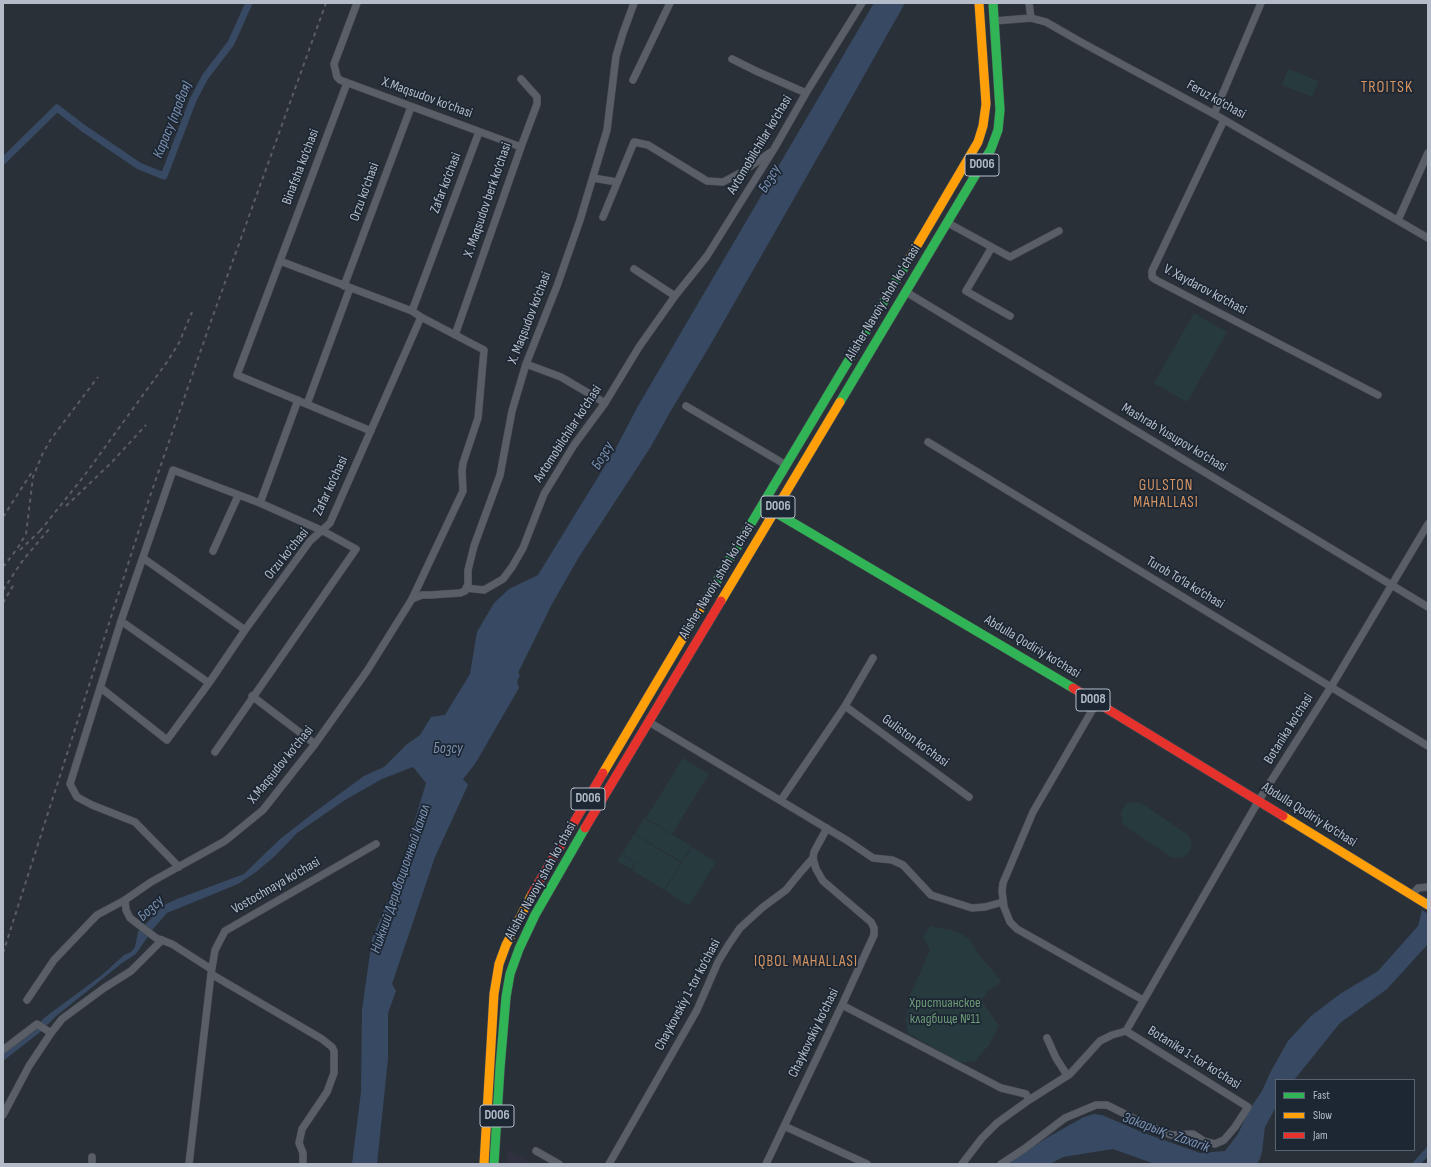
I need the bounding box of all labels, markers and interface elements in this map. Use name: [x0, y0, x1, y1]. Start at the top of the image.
street label: X.Maqsudov ko‘chasi: [379, 74, 475, 122]
street label: Feruz ko‘chasi: [1184, 77, 1248, 123]
district label: TROITSK: [1361, 78, 1413, 98]
water label: Карасу (правая): [149, 79, 197, 161]
street label: Avtomobilchilar ko‘chasi: [724, 92, 796, 198]
street label: Binafsha ko‘chasi: [279, 127, 323, 207]
street label: X .Maqsudov berk ko‘chasi: [460, 140, 516, 260]
street label: Zafar ko‘chasi: [427, 150, 465, 216]
road number: D006: [965, 154, 999, 176]
street label: Orzu ko‘chasi: [347, 160, 383, 224]
water label: Бозсу: [755, 162, 785, 196]
street label: Alisher Navoiy shoh koʻchasi: [842, 242, 924, 364]
street label: V. Xaydarov ko‘chasi: [1161, 261, 1249, 319]
street label: X. Maqsudov ko‘chasi: [505, 269, 555, 367]
street label: Avtomobilchilar ko‘chasi: [530, 382, 606, 486]
street label: Mashrab Yusupov ko‘chasi: [1118, 400, 1230, 476]
water label: Бозсу: [588, 439, 618, 473]
street label: Zafar ko‘chasi: [310, 454, 352, 518]
district label: GULSTON MAHALLASI: [1133, 477, 1199, 512]
road number: D006: [761, 496, 795, 518]
street label: Alisher Navoiy shoh koʻchasi: [676, 520, 758, 642]
street label: Orzu ko‘chasi: [261, 525, 313, 583]
street label: Turob To‘la ko‘chasi: [1143, 553, 1227, 613]
street label: Abdulla Qodiriy ko‘chasi: [981, 612, 1083, 682]
road number: D008: [1076, 689, 1110, 711]
street label: Botanika ko‘chasi: [1261, 691, 1317, 767]
street label: Guliston ko‘chasi: [878, 711, 952, 771]
street label: X.Maqsudov ko‘chasi: [244, 723, 318, 807]
water label: Бозсу: [433, 740, 463, 758]
street label: Abdulla Qodiriy ko‘chasi: [1258, 779, 1360, 851]
road number: D006: [571, 788, 605, 810]
water label: Нижний Деривационный канал: [367, 802, 435, 956]
street label: Alisher Navoiy shoh koʻchasi: [502, 819, 580, 943]
street label: Vostochnaya ko‘chasi: [229, 854, 323, 918]
water label: Бозсу: [134, 892, 168, 926]
street label: Chaykovskiy 1-tor ko‘chasi: [652, 936, 724, 1054]
district label: IQBOL MAHALLASI: [754, 953, 858, 971]
street label: Chaykovskiy ko‘chasi: [785, 986, 843, 1080]
park label: Христианское кладбище №11: [909, 995, 981, 1028]
street label: Botanika 1-tor ko‘chasi: [1144, 1023, 1244, 1093]
legend: [1275, 1079, 1415, 1151]
text: Fast: [1313, 1088, 1330, 1103]
road number: D006: [480, 1105, 514, 1127]
text: Slow: [1313, 1108, 1332, 1123]
water label: Закарық - Zaxarik: [1120, 1109, 1212, 1157]
text: Jam: [1313, 1128, 1328, 1143]

